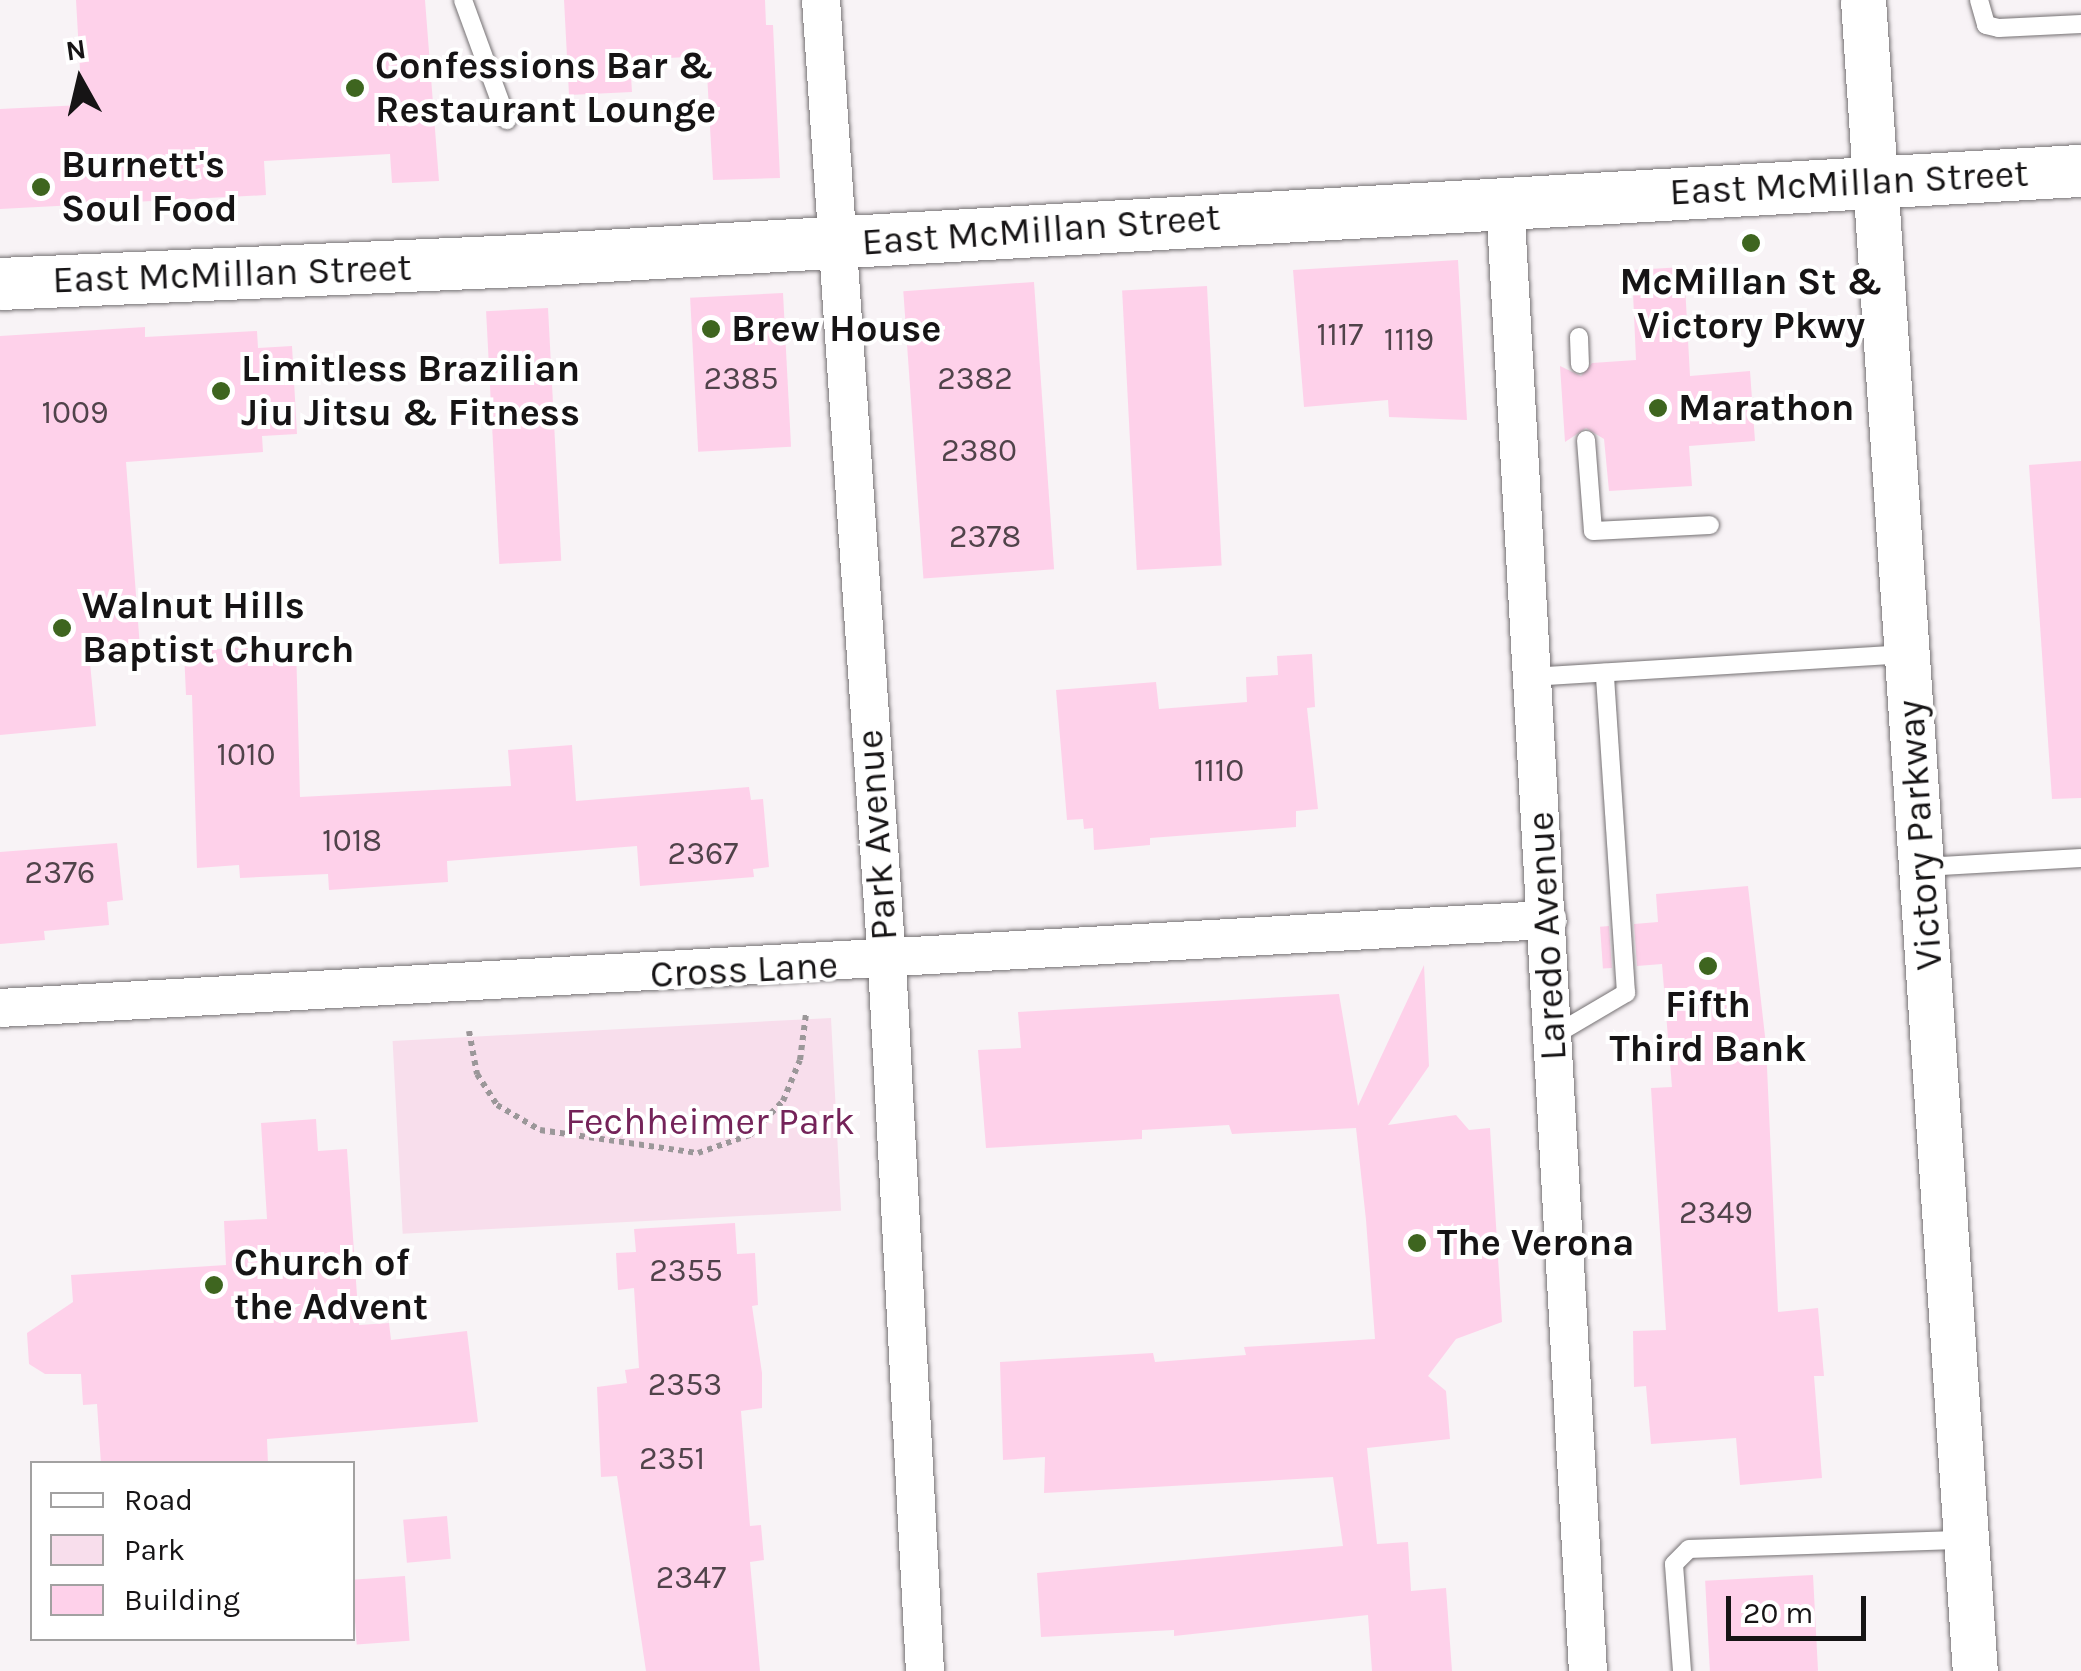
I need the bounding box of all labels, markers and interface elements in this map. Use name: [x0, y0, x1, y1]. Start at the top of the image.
north arrow: [30, 30, 130, 130]
text: N: [64, 32, 88, 68]
place label: Confessions Bar & Restaurant Lounge: [375, 43, 716, 132]
marker: Confessions Bar & Restaurant Lounge: [344, 77, 366, 99]
place label: Burnett's Soul Food: [61, 142, 238, 232]
street label: East McMillan Street: [1668, 151, 2030, 215]
marker: Burnett's Soul Food: [30, 176, 52, 198]
street label: East McMillan Street: [860, 195, 1222, 265]
marker: McMillan St & Victory Pkwy: [1740, 232, 1762, 254]
street label: East McMillan Street: [52, 245, 412, 303]
place label: McMillan St & Victory Pkwy: [1619, 259, 1883, 348]
place label: Brew House: [731, 306, 941, 352]
house number: 1117: [1317, 316, 1363, 354]
marker: Brew House: [700, 318, 722, 340]
house number: 1119: [1384, 321, 1434, 359]
place label: Limitless Brazilian Jiu Jitsu & Fitness: [241, 346, 580, 436]
house number: 2385: [703, 360, 779, 398]
house number: 2382: [937, 360, 1013, 398]
marker: Limitless Brazilian Jiu Jitsu & Fitness: [210, 380, 232, 402]
place label: Marathon: [1678, 385, 1854, 431]
house number: 1009: [41, 394, 109, 432]
marker: Marathon: [1647, 397, 1669, 419]
house number: 2380: [941, 432, 1017, 470]
house number: 2378: [949, 518, 1021, 556]
place label: Walnut Hills Baptist Church: [82, 583, 354, 672]
marker: Walnut Hills Baptist Church: [51, 617, 73, 639]
street label: Victory Parkway: [1888, 698, 1952, 972]
street label: Park Avenue: [847, 728, 907, 942]
house number: 1010: [216, 736, 276, 774]
house number: 1110: [1194, 752, 1244, 790]
street label: Laredo Avenue: [1518, 810, 1576, 1062]
house number: 1018: [322, 822, 382, 860]
house number: 2367: [668, 835, 738, 873]
house number: 2376: [25, 854, 95, 892]
street label: Cross Lane: [649, 942, 839, 998]
marker: Fifth Third Bank: [1697, 955, 1719, 977]
place label: Fifth Third Bank: [1609, 982, 1807, 1072]
park label: Fechheimer Park: [565, 1099, 855, 1145]
house number: 2349: [1679, 1194, 1753, 1232]
place label: The Verona: [1437, 1220, 1634, 1266]
marker: The Verona: [1406, 1232, 1428, 1254]
place label: Church of the Advent: [234, 1240, 428, 1330]
house number: 2355: [649, 1252, 723, 1290]
marker: Church of the Advent: [203, 1274, 225, 1296]
house number: 2353: [648, 1366, 722, 1404]
house number: 2351: [639, 1440, 705, 1478]
legend: [30, 1461, 355, 1641]
text: Road: [124, 1482, 193, 1518]
text: Park: [124, 1532, 185, 1568]
house number: 2347: [656, 1559, 726, 1597]
scale bar: [1731, 1576, 1871, 1638]
text: Building: [124, 1582, 240, 1618]
text: 20 m: [1743, 1595, 1813, 1631]

